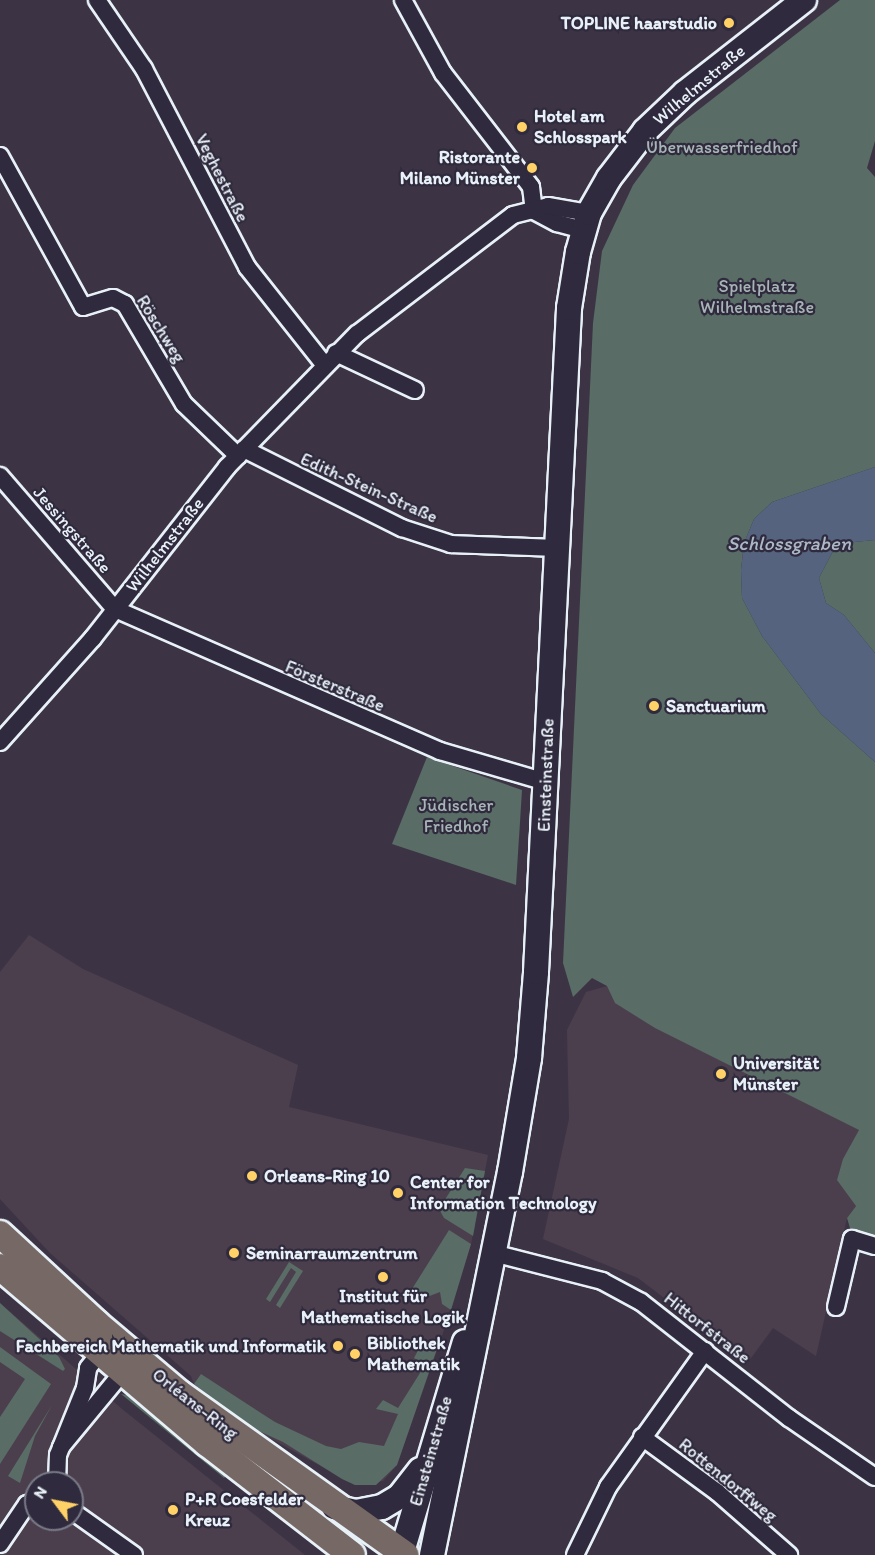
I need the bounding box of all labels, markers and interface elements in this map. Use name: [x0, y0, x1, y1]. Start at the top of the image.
place label: TOPLINE haarstudio: [561, 12, 717, 34]
marker: TOPLINE haarstudio: [722, 16, 736, 30]
street label: Wilhelmstraße: [648, 40, 750, 130]
place label: Hotel am Schlosspark: [534, 106, 627, 148]
marker: Hotel am Schlosspark: [515, 120, 529, 134]
street label: Veghestraße: [191, 130, 253, 226]
park label: Überwasserfriedhof: [646, 136, 798, 158]
place label: Ristorante Milano Münster: [400, 147, 520, 190]
marker: Ristorante Milano Münster: [525, 161, 539, 175]
park label: Spielplatz Wilhelmstraße: [700, 276, 814, 318]
street label: Röschweg: [132, 291, 190, 367]
street label: Edith-Stein-Straße: [297, 448, 441, 528]
street label: Jessingstraße: [28, 482, 116, 578]
street label: Wilhelmstraße: [121, 493, 209, 597]
water label: Schlossgraben: [727, 531, 851, 555]
street label: Försterstraße: [282, 655, 388, 717]
place label: Sanctuarium: [666, 695, 766, 717]
marker: Sanctuarium: [647, 699, 661, 713]
street label: Einsteinstraße: [533, 718, 559, 832]
park label: Jüdischer Friedhof: [419, 795, 493, 838]
place label: Universität Münster: [733, 1053, 819, 1096]
marker: Universität Münster: [714, 1067, 728, 1081]
place label: Orleans-Ring 10: [264, 1165, 390, 1187]
marker: Orleans-Ring 10: [245, 1169, 259, 1183]
place label: Center for Information Technology: [410, 1172, 595, 1214]
marker: Center for Information Technology: [391, 1186, 405, 1200]
place label: Seminarraumzentrum: [246, 1242, 418, 1264]
marker: Seminarraumzentrum: [227, 1246, 241, 1260]
marker: Institut für Mathematische Logik: [376, 1270, 390, 1284]
place label: Institut für Mathematische Logik: [301, 1286, 465, 1328]
street label: Hittorfstraße: [660, 1288, 754, 1368]
place label: Bibliothek Mathematik: [367, 1333, 460, 1376]
place label: Fachbereich Mathematik und Informatik: [15, 1335, 326, 1357]
marker: Fachbereich Mathematik und Informatik: [331, 1339, 345, 1353]
marker: Bibliothek Mathematik: [348, 1347, 362, 1361]
street label: Orléans-Ring: [148, 1364, 242, 1444]
street label: Einsteinstraße: [405, 1393, 457, 1509]
street label: Rottendorffweg: [674, 1434, 782, 1526]
north arrow: [24, 1471, 84, 1531]
text: N: [29, 1483, 51, 1502]
place label: P+R Coesfelder Kreuz: [185, 1489, 303, 1532]
marker: P+R Coesfelder Kreuz: [166, 1503, 180, 1517]

